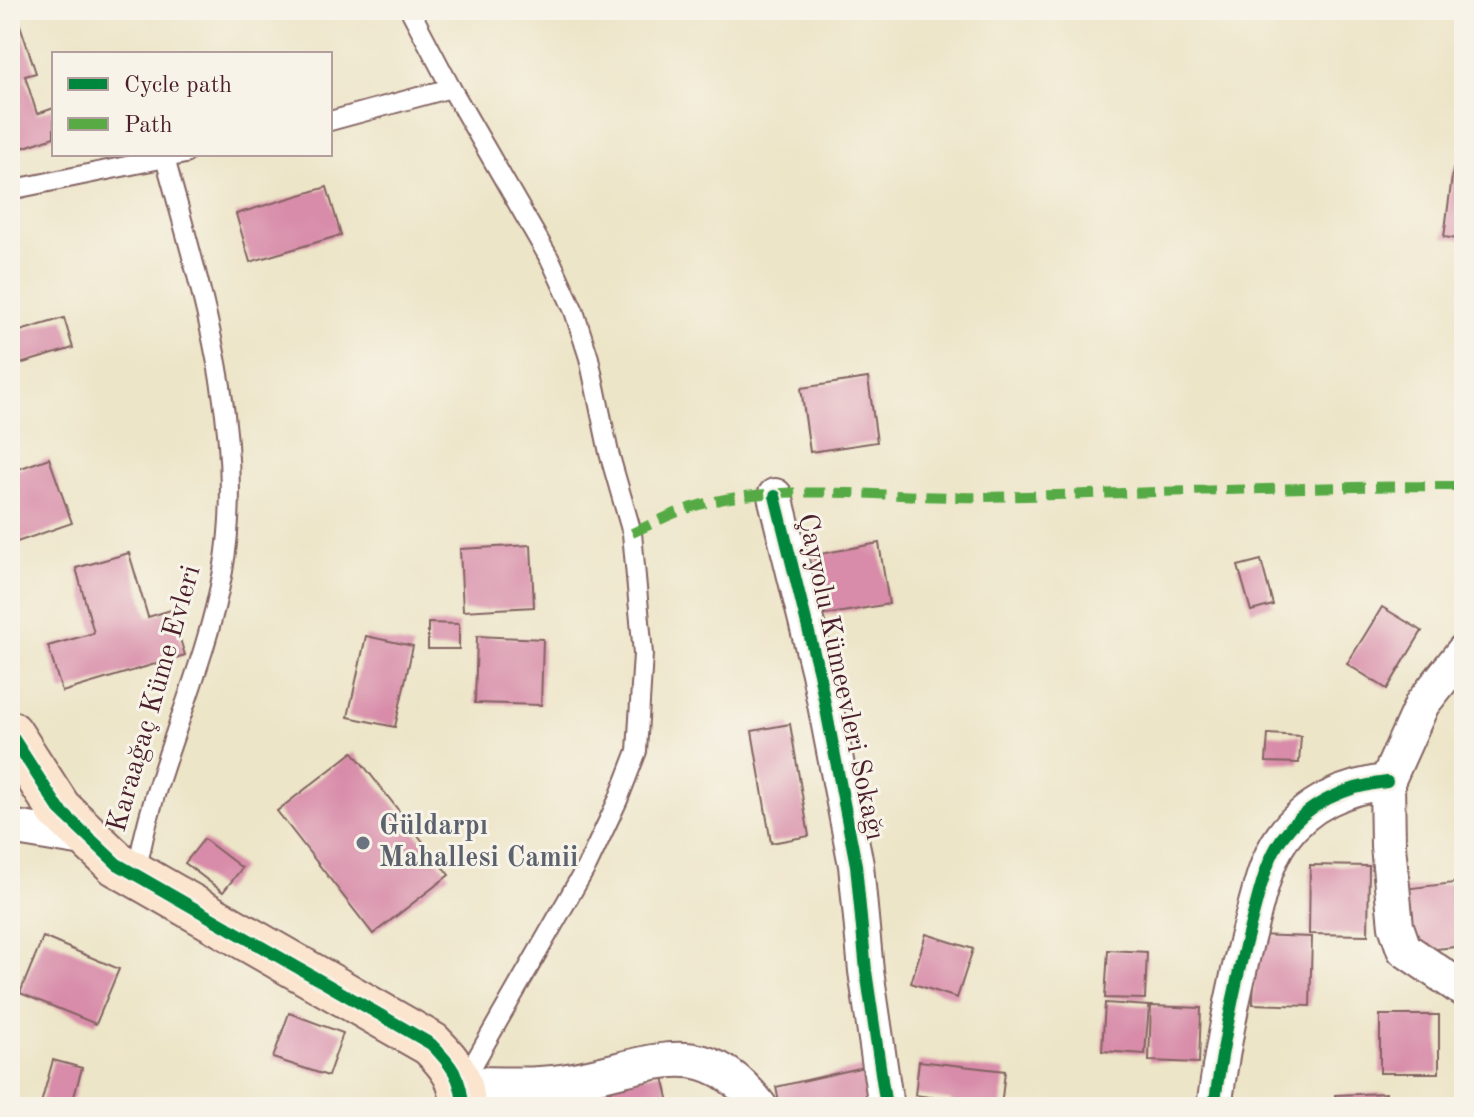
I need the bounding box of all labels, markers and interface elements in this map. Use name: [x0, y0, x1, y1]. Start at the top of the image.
legend: [52, 52, 332, 156]
text: Cycle path: [124, 74, 232, 98]
text: Path: [124, 114, 173, 138]
street label: Çayyolu Kümeevleri Sokağı: [792, 511, 888, 843]
street label: Karaağaç Küme Evleri: [104, 563, 206, 835]
place label: Güldarpı Mahallesi Camii: [379, 813, 578, 873]
marker: Güldarpı Mahallesi Camii: [354, 834, 372, 852]

